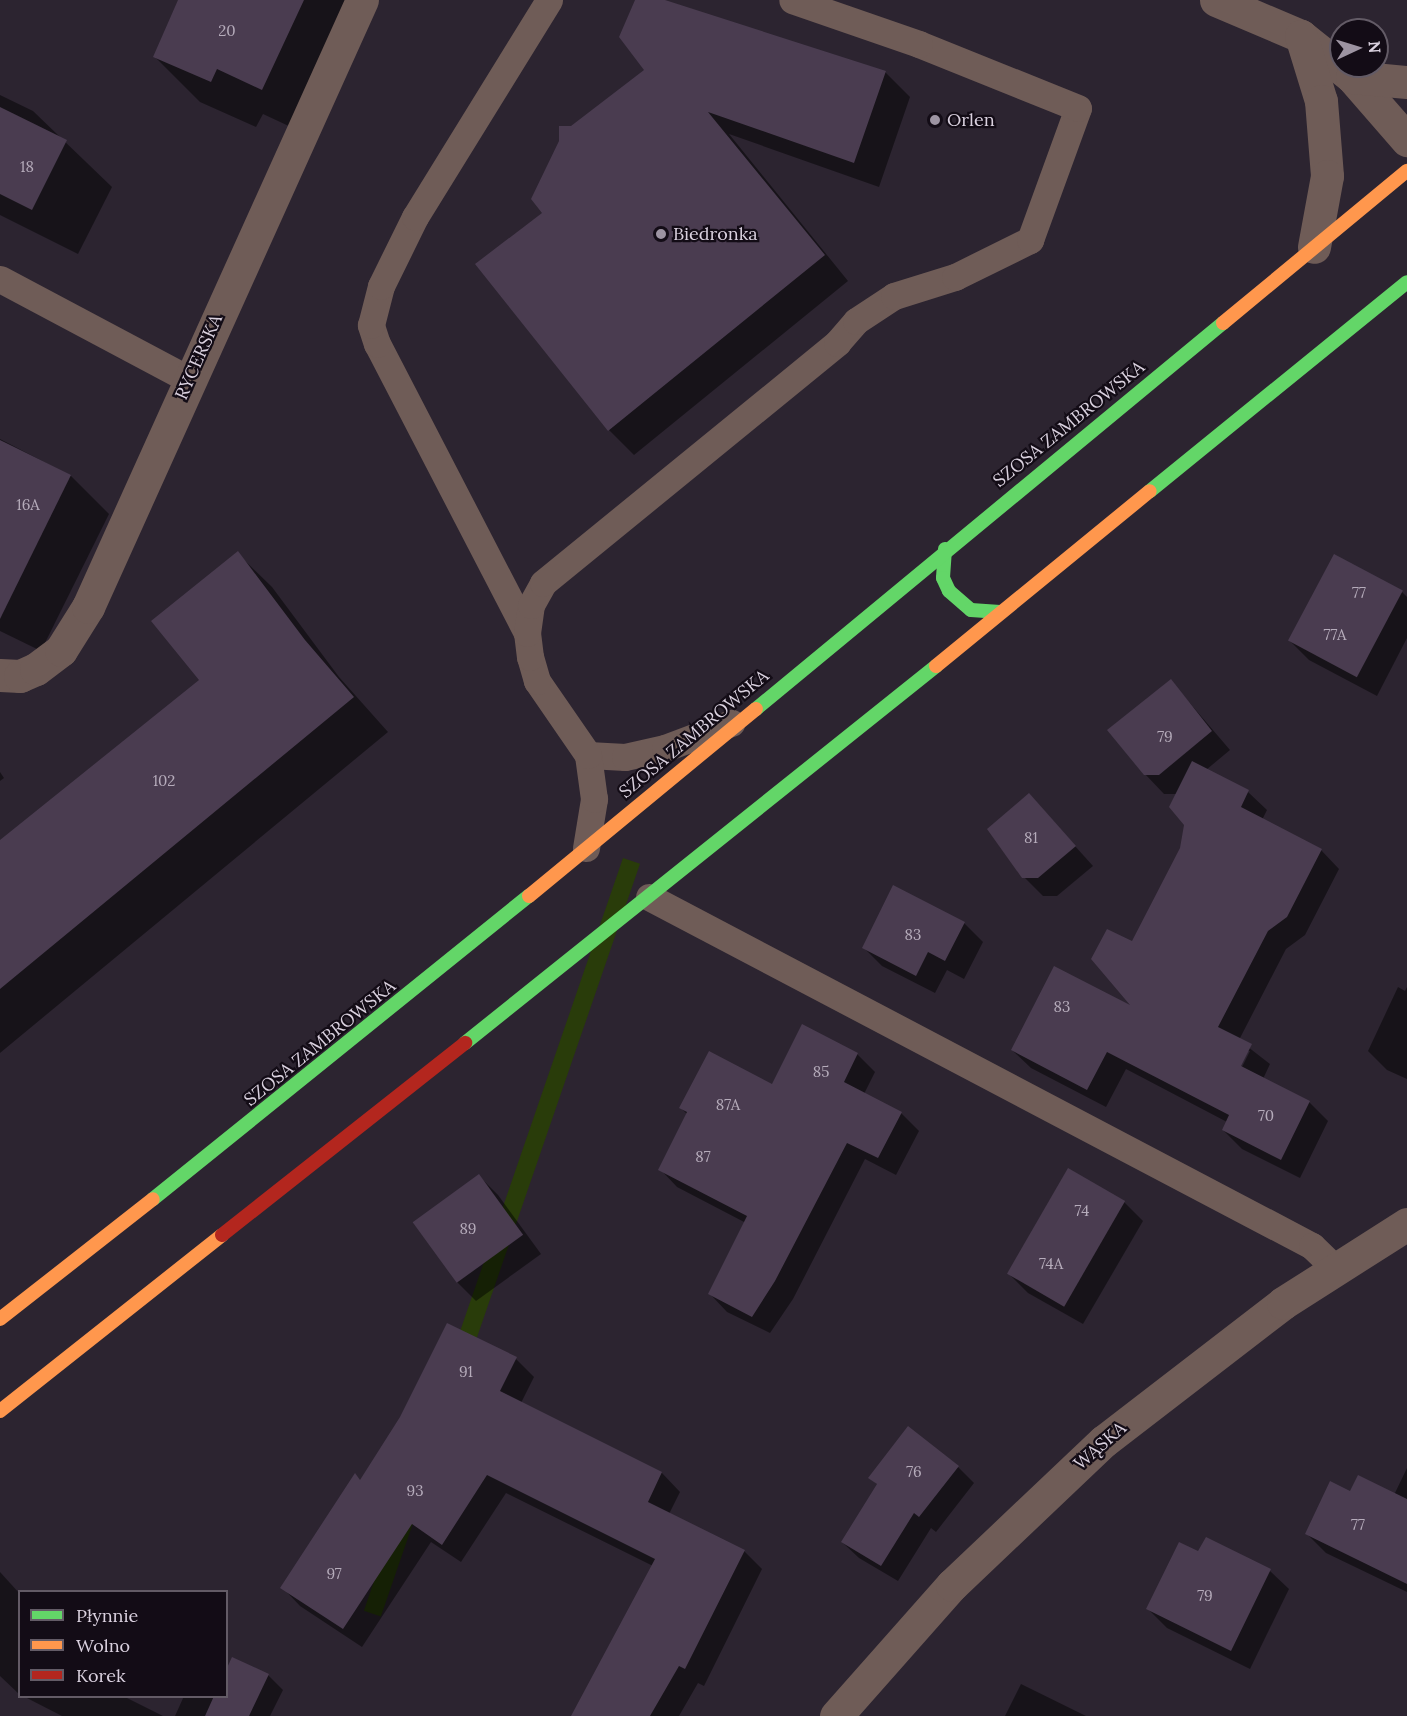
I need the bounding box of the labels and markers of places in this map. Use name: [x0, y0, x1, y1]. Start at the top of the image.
place label: Orlen: [947, 109, 995, 131]
marker: Orlen: [928, 113, 942, 127]
place label: Biedronka: [673, 223, 758, 245]
marker: Biedronka: [654, 227, 668, 241]

